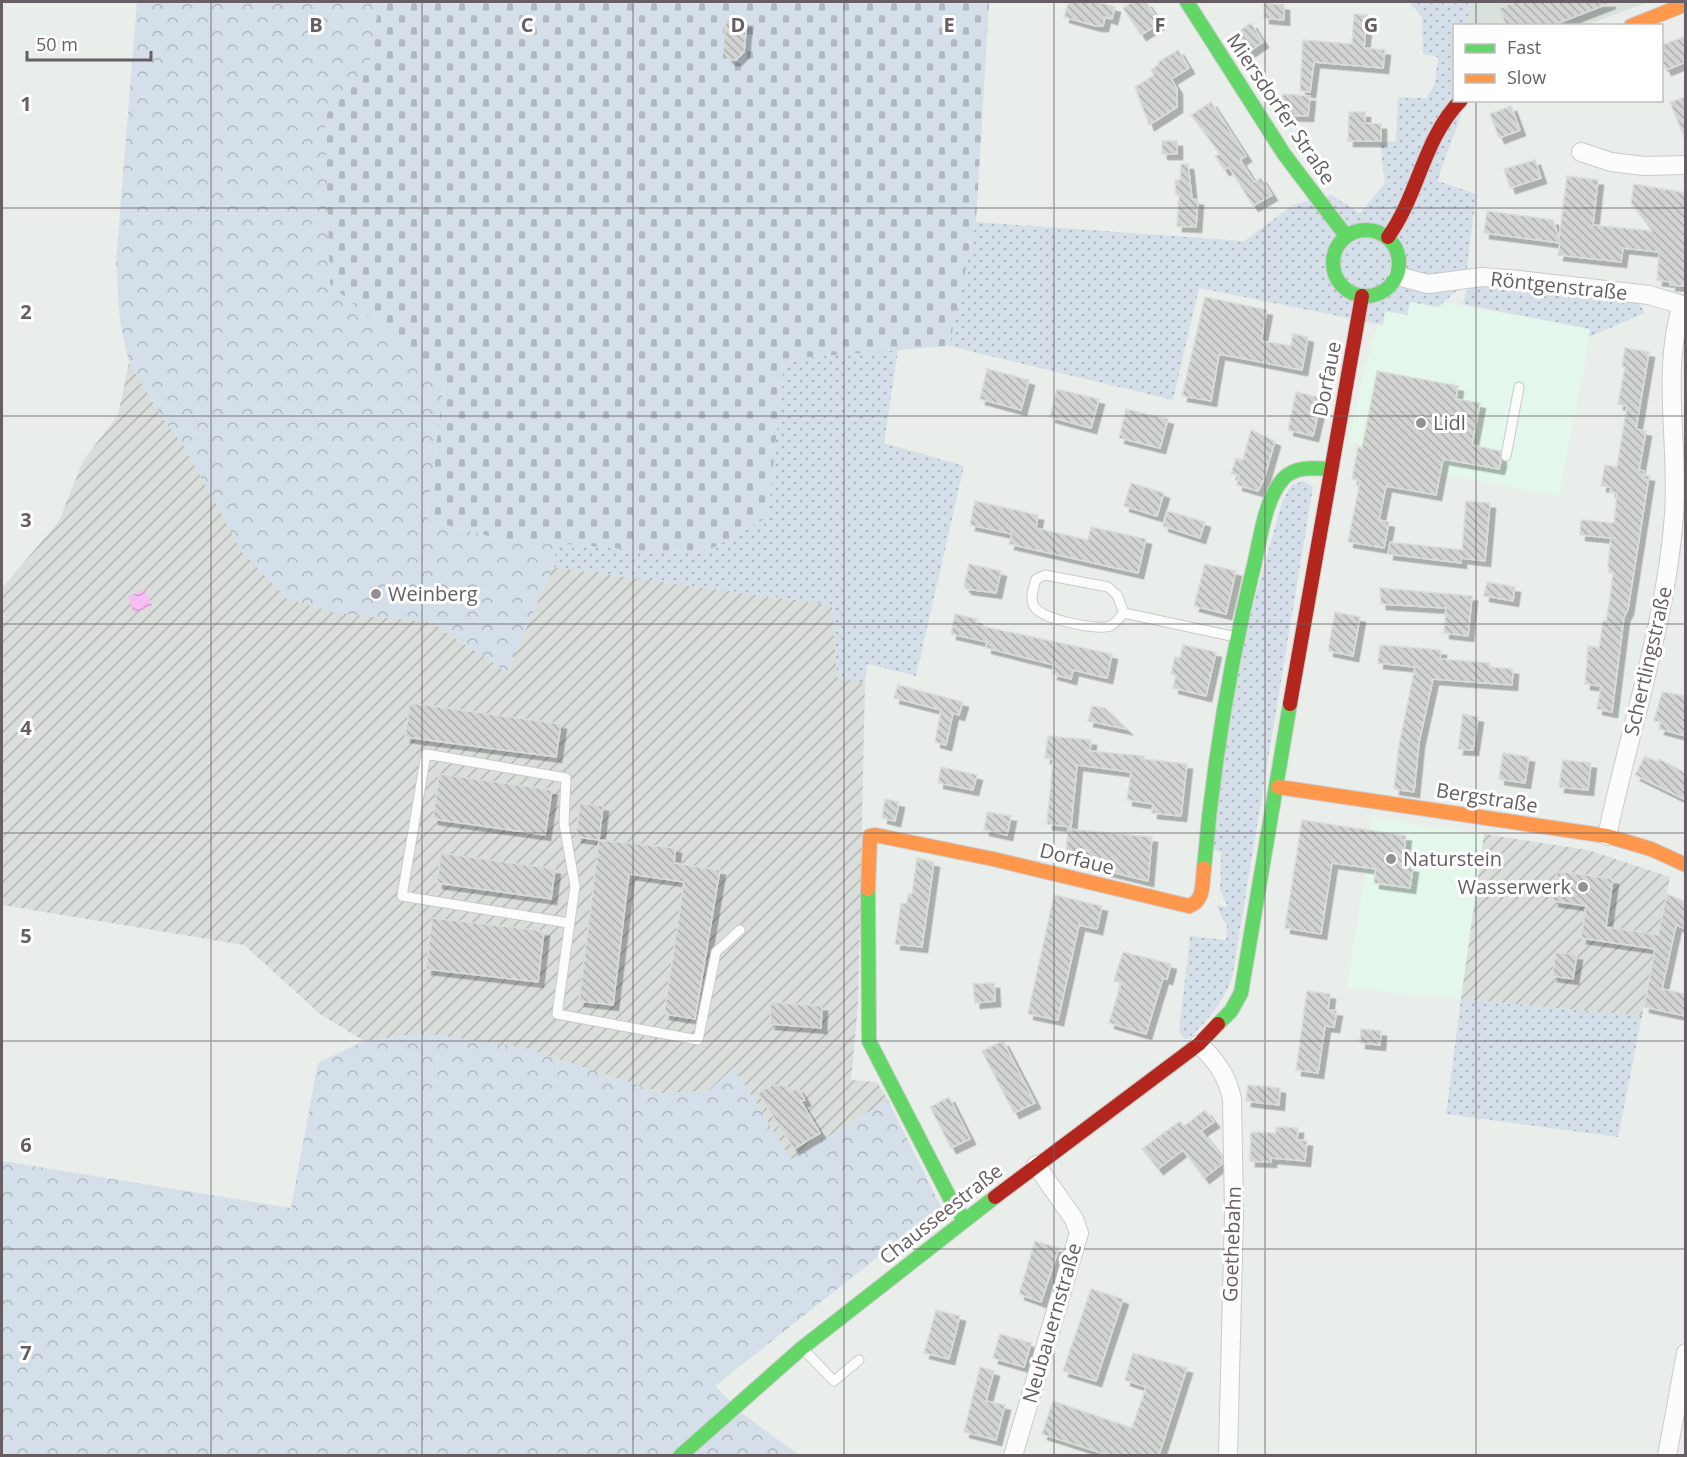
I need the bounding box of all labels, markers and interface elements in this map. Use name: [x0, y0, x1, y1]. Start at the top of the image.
text: B: [309, 11, 323, 38]
text: C: [521, 11, 534, 38]
text: D: [731, 11, 745, 38]
text: E: [943, 11, 955, 38]
text: F: [1155, 11, 1165, 38]
text: G: [1364, 11, 1378, 38]
scale bar: [27, 24, 152, 62]
legend: [1453, 24, 1663, 102]
street label: Miersdorfer Straße: [1221, 28, 1342, 190]
text: 50 m: [36, 32, 78, 56]
text: Fast: [1507, 35, 1541, 59]
text: Slow: [1507, 65, 1546, 89]
text: 1: [20, 90, 32, 117]
street label: Röntgenstraße: [1489, 265, 1629, 306]
text: 2: [20, 298, 32, 325]
street label: Dorfaue: [1306, 339, 1347, 419]
place label: Lidl: [1433, 409, 1466, 436]
marker: Lidl: [1414, 416, 1428, 430]
text: 3: [20, 506, 32, 533]
place label: Weinberg: [388, 580, 478, 607]
street label: Schertlingstraße: [1617, 584, 1678, 738]
marker: Weinberg: [369, 587, 383, 601]
text: 4: [20, 714, 32, 741]
street label: Bergstraße: [1434, 776, 1540, 819]
street label: Dorfaue: [1037, 836, 1117, 881]
place label: Naturstein: [1403, 845, 1502, 872]
marker: Naturstein: [1384, 852, 1398, 866]
place label: Wasserwerk: [1458, 873, 1571, 900]
marker: Wasserwerk: [1576, 880, 1590, 894]
text: 5: [20, 922, 32, 949]
text: 6: [20, 1131, 32, 1158]
street label: Chausseestraße: [874, 1157, 1008, 1270]
street label: Goethebahn: [1216, 1185, 1247, 1303]
street label: Neubauernstraße: [1016, 1240, 1087, 1406]
text: 7: [20, 1339, 32, 1366]

